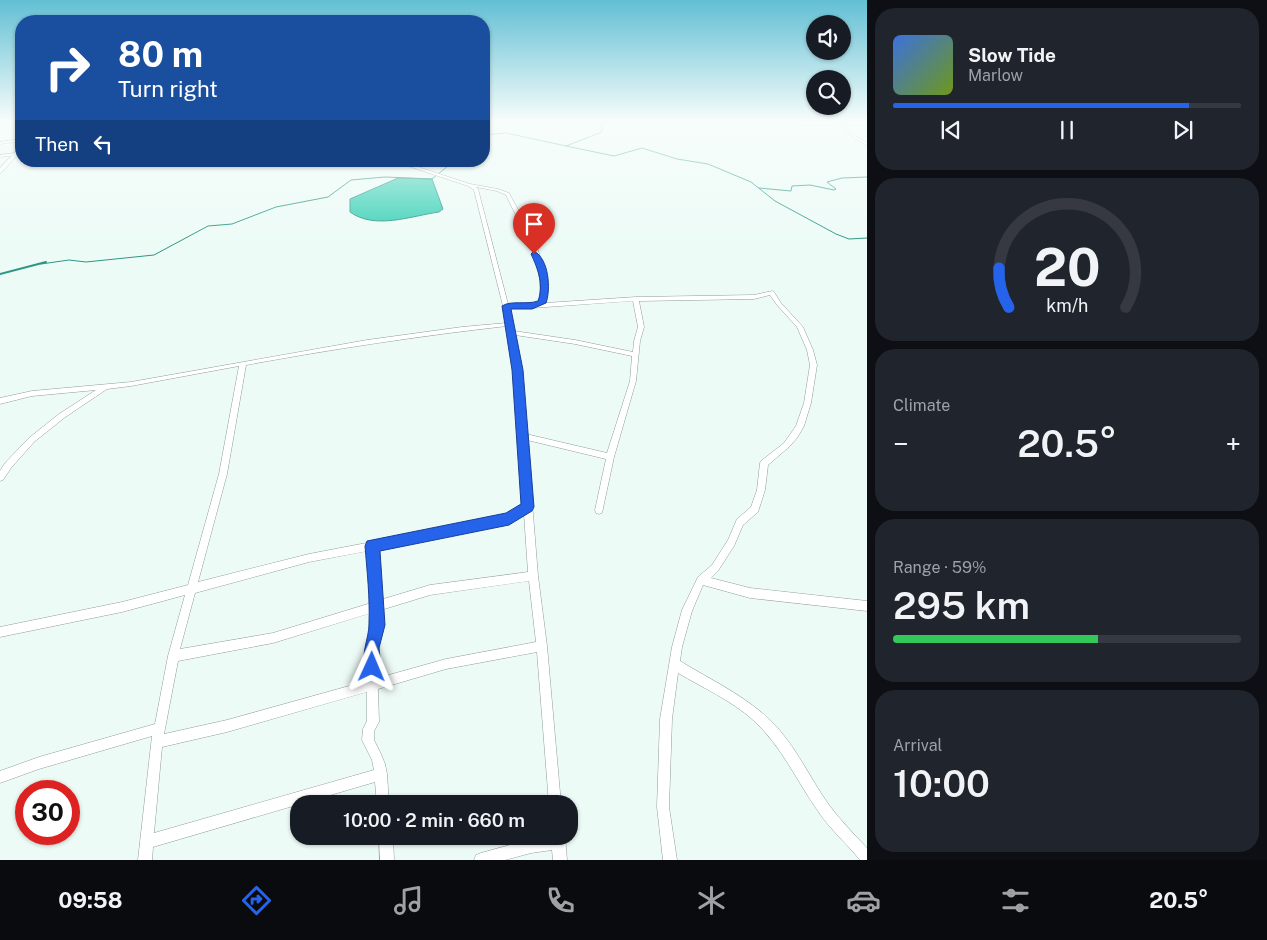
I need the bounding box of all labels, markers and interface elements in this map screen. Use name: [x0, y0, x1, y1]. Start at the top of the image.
map controls: [806, 15, 851, 115]
button: sound: [806, 15, 851, 60]
text: 80 m: [118, 34, 203, 75]
icon: right: [35, 35, 100, 100]
text: Slow Tide: [968, 44, 1056, 66]
text: Marlow: [968, 66, 1023, 85]
button: search: [806, 70, 851, 115]
text: Turn right: [118, 76, 218, 102]
icon: previous: [937, 116, 965, 144]
icon: pause: [1053, 116, 1081, 144]
icon: next: [1169, 116, 1197, 144]
icon: left: [89, 130, 117, 158]
text: Then: [35, 133, 79, 155]
pin: [513, 203, 555, 254]
icon: arrive: [520, 210, 548, 238]
text: 20: [1034, 237, 1100, 298]
text: km/h: [1046, 295, 1088, 316]
text: Climate: [893, 396, 950, 415]
text: 20.5°: [1017, 421, 1117, 466]
text: −: [893, 427, 909, 460]
text: +: [1225, 427, 1241, 460]
text: Range · 59%: [893, 558, 986, 577]
text: 295 km: [893, 583, 1030, 628]
position arrow: [345, 640, 397, 692]
text: Arrival: [893, 736, 942, 755]
text: 10:00: [893, 761, 990, 806]
speed limit sign: 30: [15, 780, 80, 845]
text: 10:00 · 2 min · 660 m: [343, 809, 525, 831]
icon: directions: [239, 883, 274, 918]
icon: music: [391, 883, 426, 918]
icon: phone: [543, 883, 578, 918]
icon: climate: [694, 883, 729, 918]
icon: car: [846, 883, 881, 918]
icon: filters: [998, 883, 1033, 918]
text: 09:58: [58, 887, 122, 913]
text: 20.5°: [1149, 887, 1209, 913]

